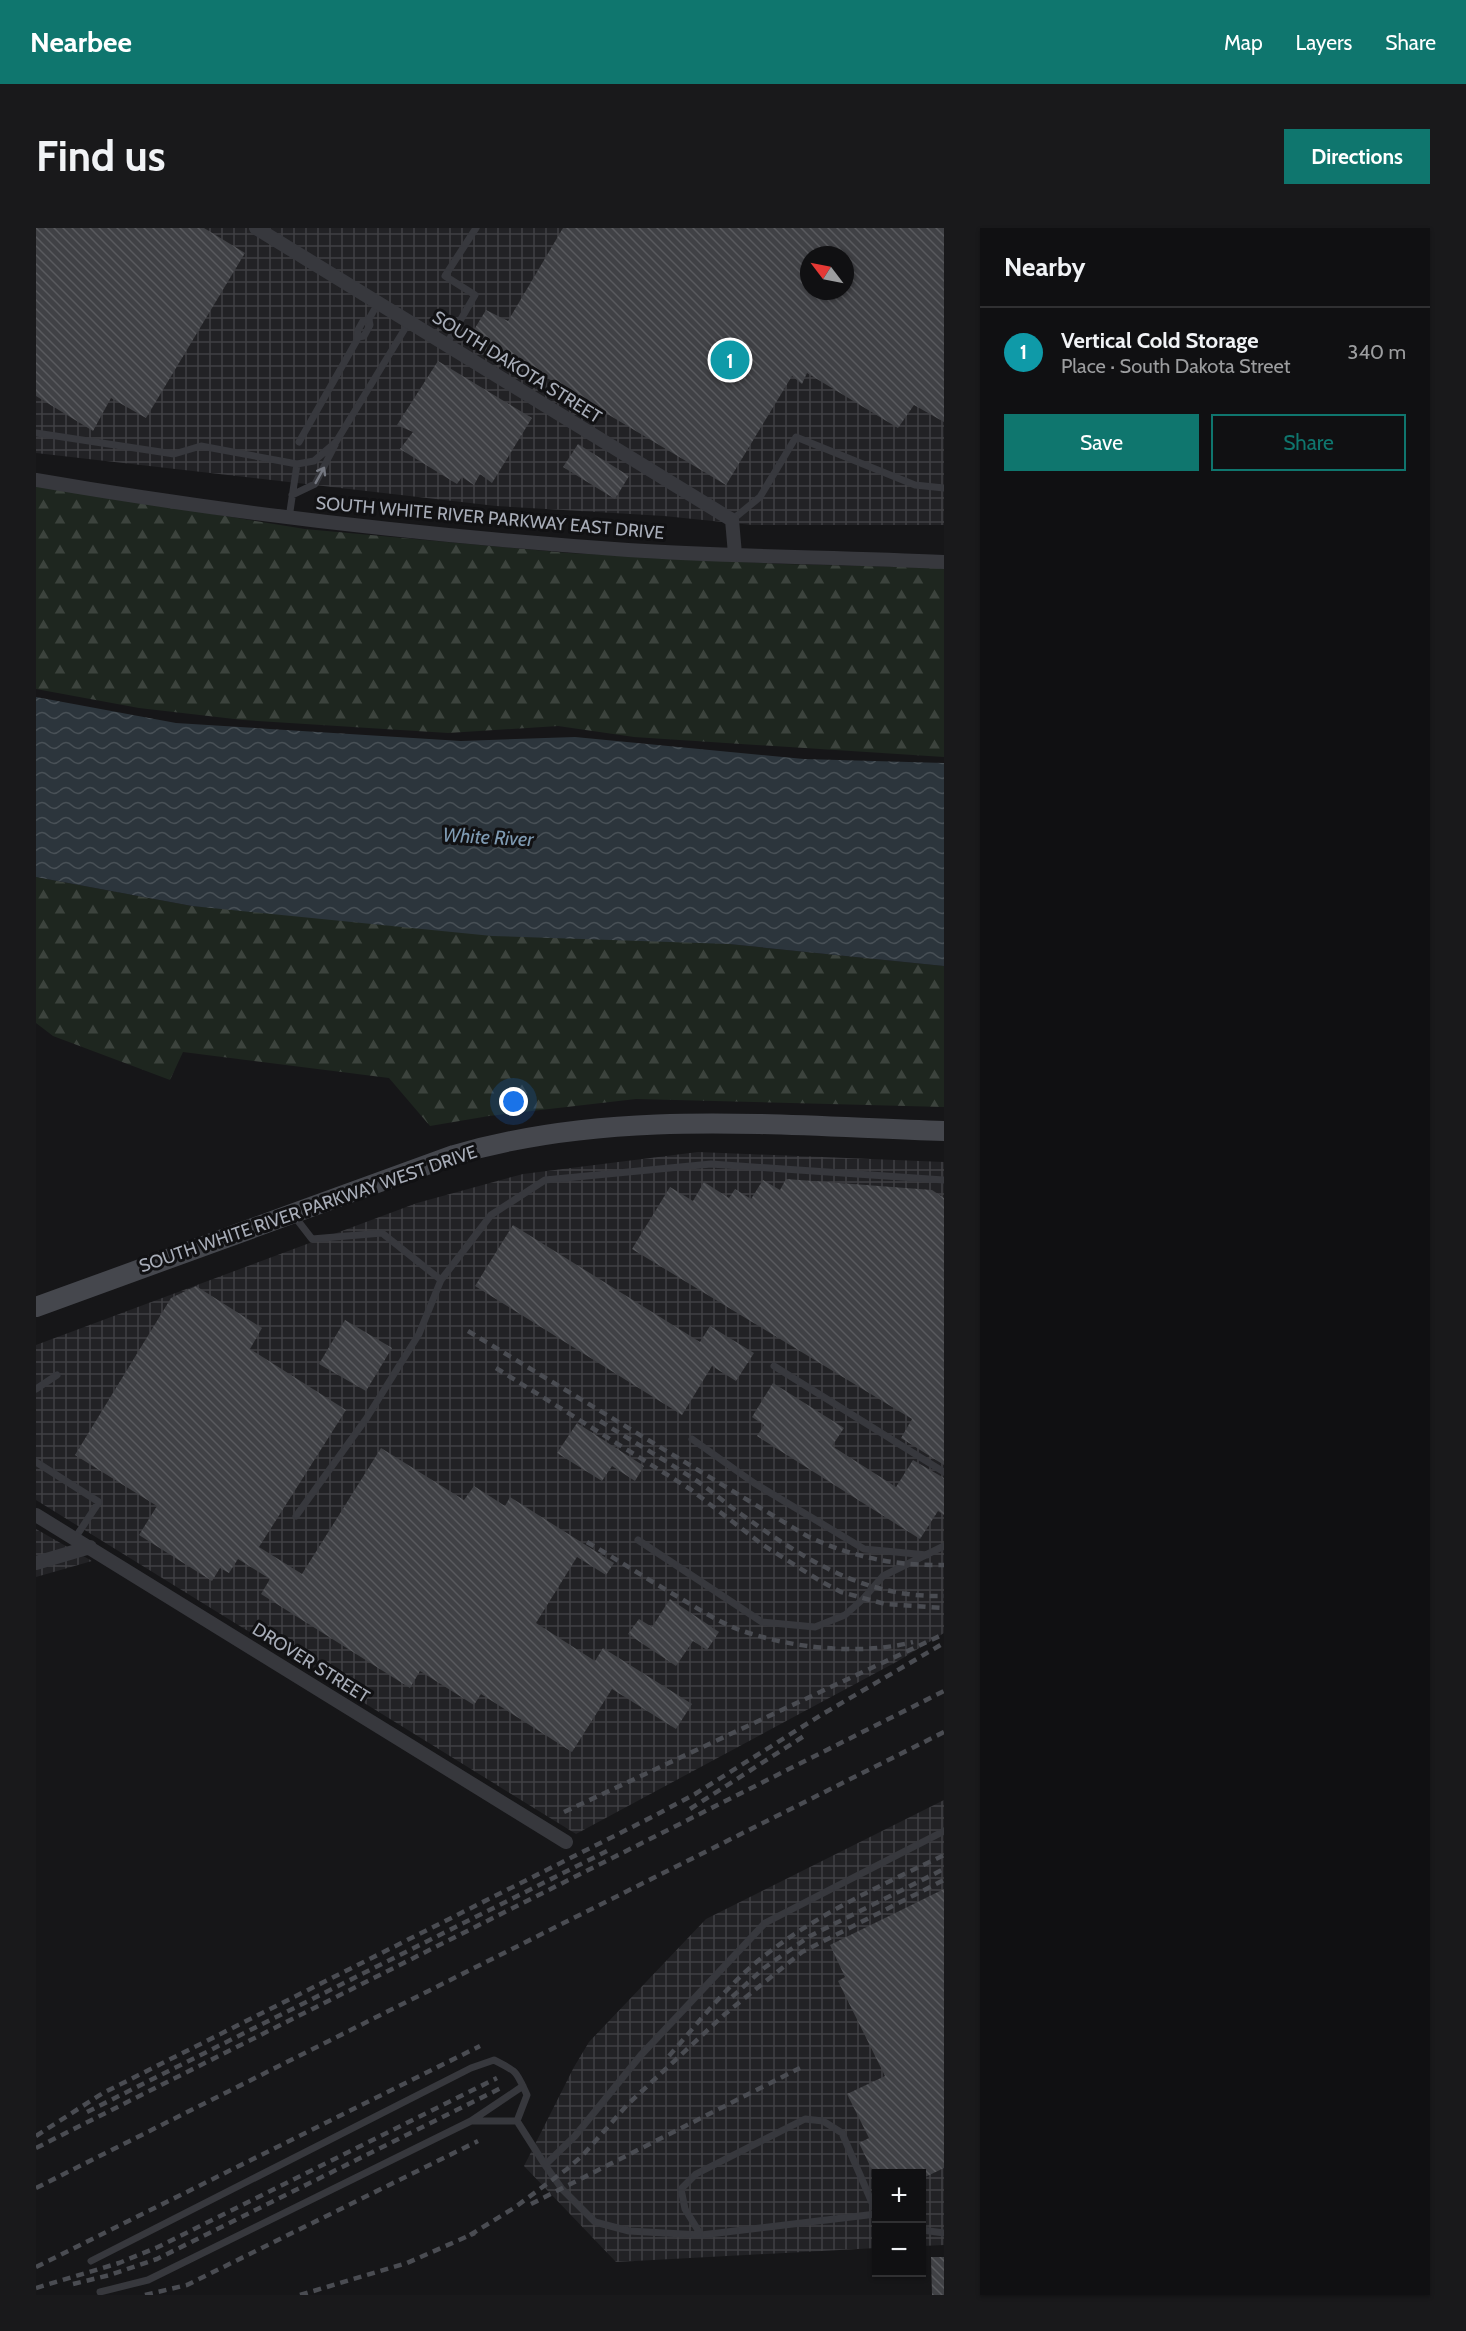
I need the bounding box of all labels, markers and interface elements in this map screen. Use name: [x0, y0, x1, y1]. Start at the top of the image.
text: Nearbee: [30, 25, 132, 59]
text: Map: [1224, 30, 1263, 55]
text: Layers: [1296, 30, 1352, 55]
text: Share: [1385, 30, 1436, 55]
button: Directions: [1284, 129, 1430, 184]
text: Find us: [36, 130, 165, 182]
north arrow: [800, 246, 854, 300]
text: Nearby: [1004, 251, 1085, 283]
street label: SOUTH DAKOTA STREET: [428, 306, 606, 428]
text: Vertical Cold Storage: [1061, 327, 1259, 354]
pin: 1: [710, 338, 750, 382]
text: 1: [1020, 340, 1027, 364]
text: 340 m: [1348, 340, 1406, 364]
text: Place · South Dakota Street: [1061, 354, 1290, 378]
button: Save: [1004, 414, 1199, 471]
button: Share: [1211, 414, 1406, 471]
one-way arrow: [314, 467, 326, 484]
street label: SOUTH WHITE RIVER PARKWAY EAST DRIVE: [315, 492, 665, 544]
water label: White River: [442, 823, 535, 851]
your location: [499, 1087, 528, 1116]
street label: SOUTH WHITE RIVER PARKWAY WEST DRIVE: [136, 1141, 480, 1277]
street label: DROVER STREET: [248, 1618, 374, 1708]
map controls: [872, 2169, 926, 2277]
button: +: [872, 2169, 926, 2223]
button: −: [872, 2223, 926, 2277]

